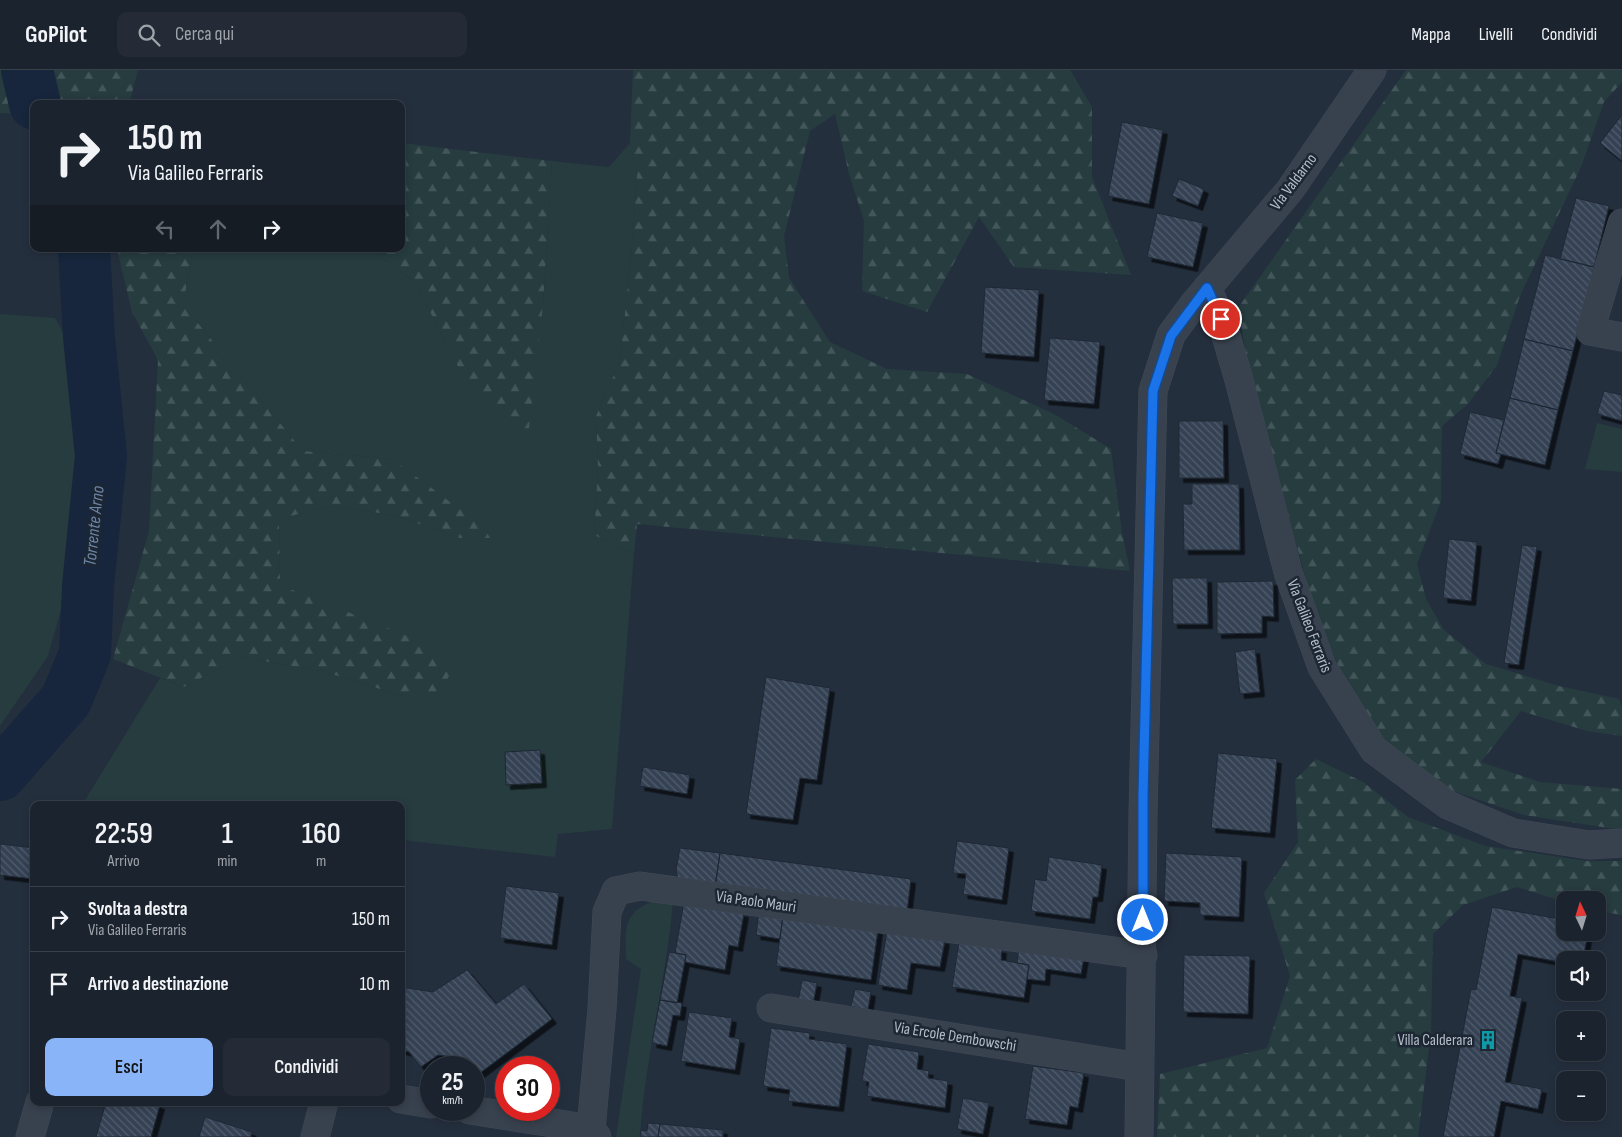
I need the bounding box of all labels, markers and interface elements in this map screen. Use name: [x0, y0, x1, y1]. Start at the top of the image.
search box: [117, 12, 467, 57]
text: GoPilot: [25, 20, 87, 49]
icon: search: [135, 21, 163, 49]
text: Cerca qui: [175, 23, 234, 46]
text: Mappa: [1411, 24, 1451, 45]
text: Livelli: [1479, 24, 1513, 45]
text: Condividi: [1541, 24, 1597, 45]
text: 150 m: [128, 117, 202, 160]
icon: right: [45, 120, 110, 185]
street label: Via Valdarno: [1267, 150, 1321, 214]
text: Via Galileo Ferraris: [128, 160, 263, 187]
icon: left: [151, 215, 179, 243]
icon: ahead: [204, 215, 232, 243]
icon: right: [257, 215, 285, 243]
pin: [1200, 298, 1242, 340]
icon: arrive: [1207, 305, 1235, 333]
water label: Torrente Arno: [79, 484, 109, 567]
street label: Via Galileo Ferraris: [1282, 577, 1336, 676]
text: 22:59: [94, 816, 153, 852]
text: 1: [222, 816, 233, 852]
text: 160: [302, 816, 341, 852]
text: Arrivo: [108, 852, 140, 871]
text: min: [217, 852, 237, 871]
text: m: [316, 852, 326, 871]
street label: Via Paolo Mauri: [715, 887, 797, 917]
north arrow: [1556, 891, 1606, 941]
map controls: [1556, 891, 1606, 1121]
position arrow: [1116, 893, 1168, 945]
text: Svolta a destra: [88, 898, 188, 921]
icon: right: [45, 905, 73, 933]
text: 150 m: [352, 908, 390, 931]
text: Via Galileo Ferraris: [88, 921, 187, 940]
button: sound: [1556, 951, 1606, 1001]
icon: arrive: [45, 970, 73, 998]
text: Arrivo a destinazione: [88, 973, 229, 996]
text: 10 m: [360, 973, 390, 996]
button: +: [1556, 1011, 1606, 1061]
street label: Via Ercole Dembowschi: [893, 1018, 1017, 1056]
building icon: Villa Calderara: [1477, 1029, 1499, 1051]
place label: Villa Calderara: [1397, 1031, 1473, 1050]
button: Esci: [45, 1038, 213, 1096]
button: Condividi: [223, 1038, 390, 1096]
speed limit sign: 30: [495, 1056, 560, 1121]
text: 25: [442, 1067, 463, 1098]
button: −: [1556, 1071, 1606, 1121]
text: km/h: [442, 1093, 463, 1108]

